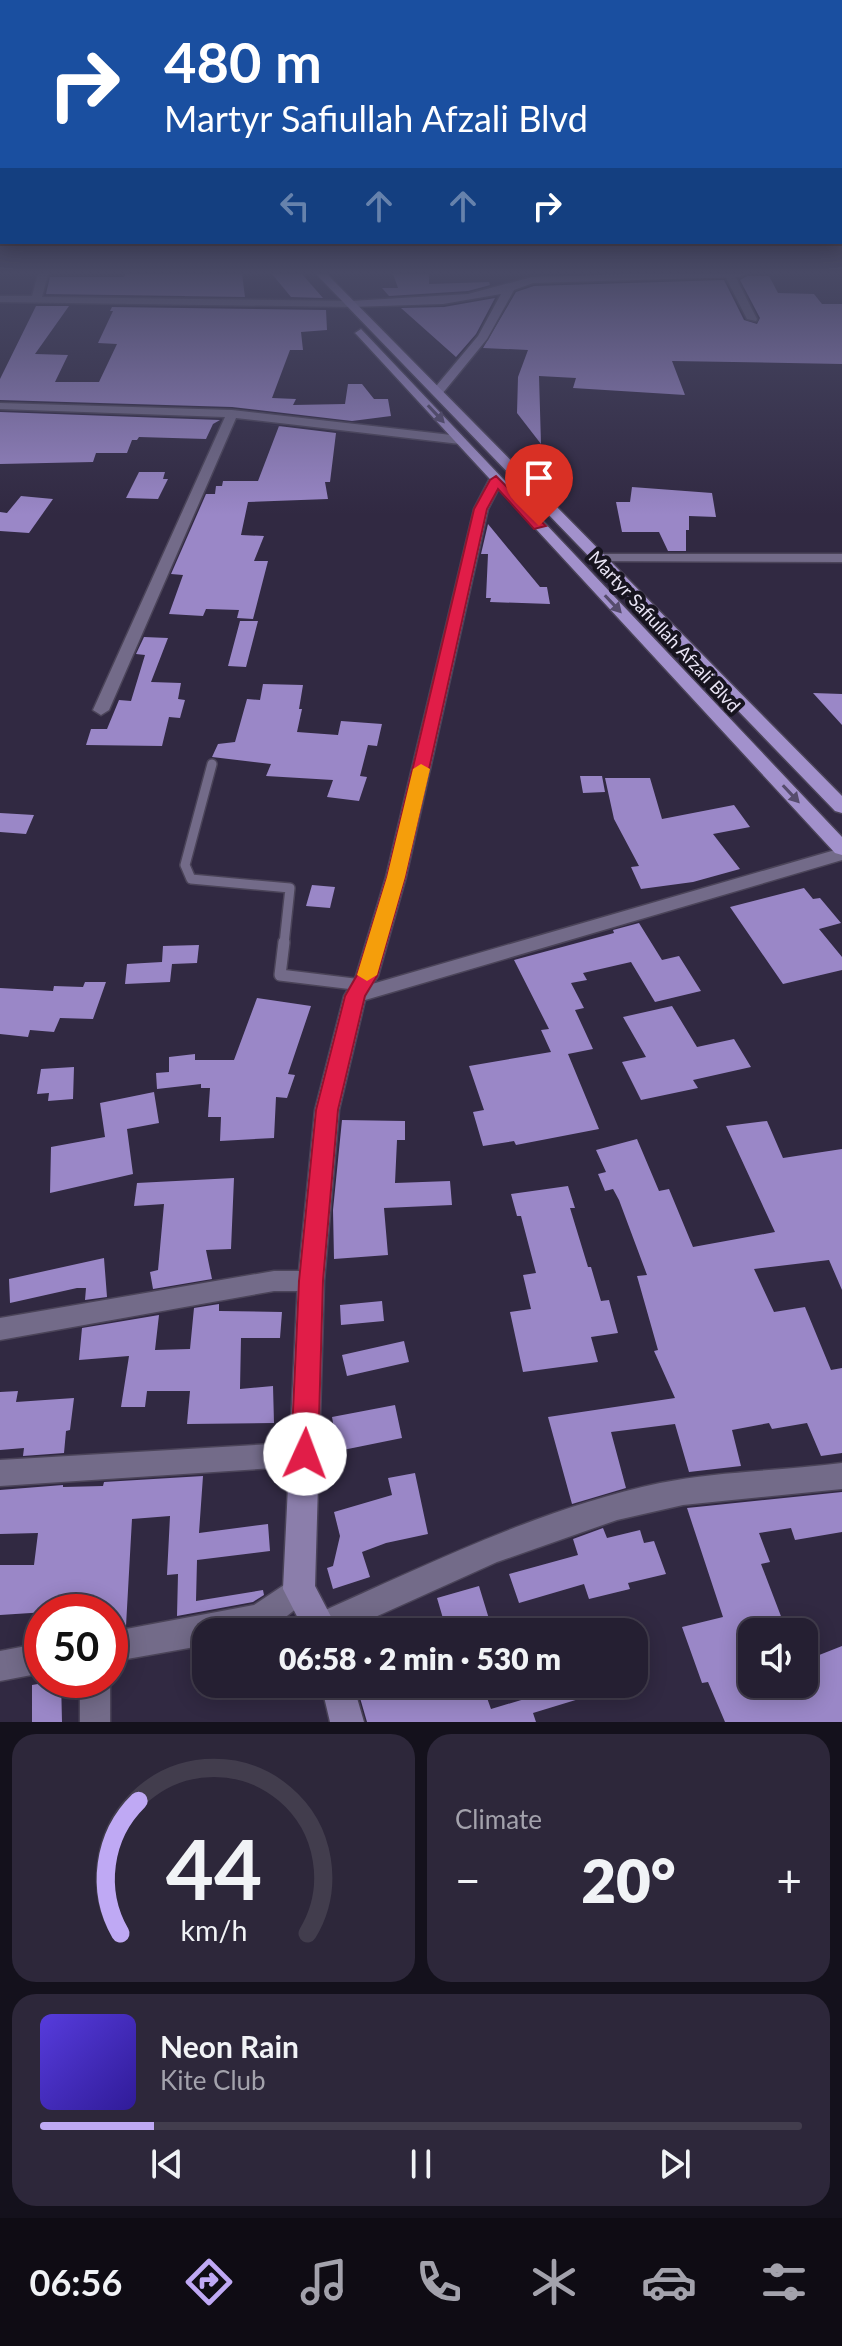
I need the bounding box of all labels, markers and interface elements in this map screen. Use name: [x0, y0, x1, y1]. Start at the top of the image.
text: 480 m: [164, 28, 322, 95]
icon: right: [32, 32, 136, 136]
text: Martyr Safiullah Afzali Blvd: [164, 96, 588, 140]
icon: left: [273, 184, 317, 228]
icon: ahead: [357, 184, 401, 228]
icon: ahead: [441, 184, 485, 228]
icon: right: [525, 184, 569, 228]
one-way arrow: [426, 404, 444, 423]
pin: [505, 444, 573, 526]
icon: arrive: [517, 456, 561, 500]
street label: Martyr Safiullah Afzali Blvd: [585, 546, 745, 716]
one-way arrow: [603, 594, 621, 613]
one-way arrow: [781, 784, 799, 803]
position arrow: [263, 1412, 347, 1496]
speed limit sign: 50: [24, 1594, 128, 1698]
map controls: [738, 1618, 818, 1698]
button: sound: [738, 1618, 818, 1698]
text: 06:58 · 2 min · 530 m: [279, 1640, 561, 1676]
text: Climate: [455, 1803, 542, 1835]
text: 44: [165, 1818, 262, 1918]
text: 20°: [581, 1844, 676, 1916]
text: −: [455, 1854, 481, 1906]
text: +: [776, 1854, 802, 1906]
text: km/h: [180, 1913, 247, 1947]
text: Neon Rain: [160, 2028, 299, 2064]
text: Kite Club: [160, 2064, 266, 2096]
icon: previous: [145, 2142, 189, 2186]
icon: pause: [399, 2142, 443, 2186]
icon: next: [653, 2142, 697, 2186]
icon: directions: [181, 2254, 237, 2310]
icon: music: [296, 2254, 352, 2310]
icon: phone: [411, 2254, 467, 2310]
icon: climate: [526, 2254, 582, 2310]
icon: car: [641, 2254, 697, 2310]
icon: filters: [756, 2254, 812, 2310]
text: 06:56: [30, 2260, 122, 2304]

